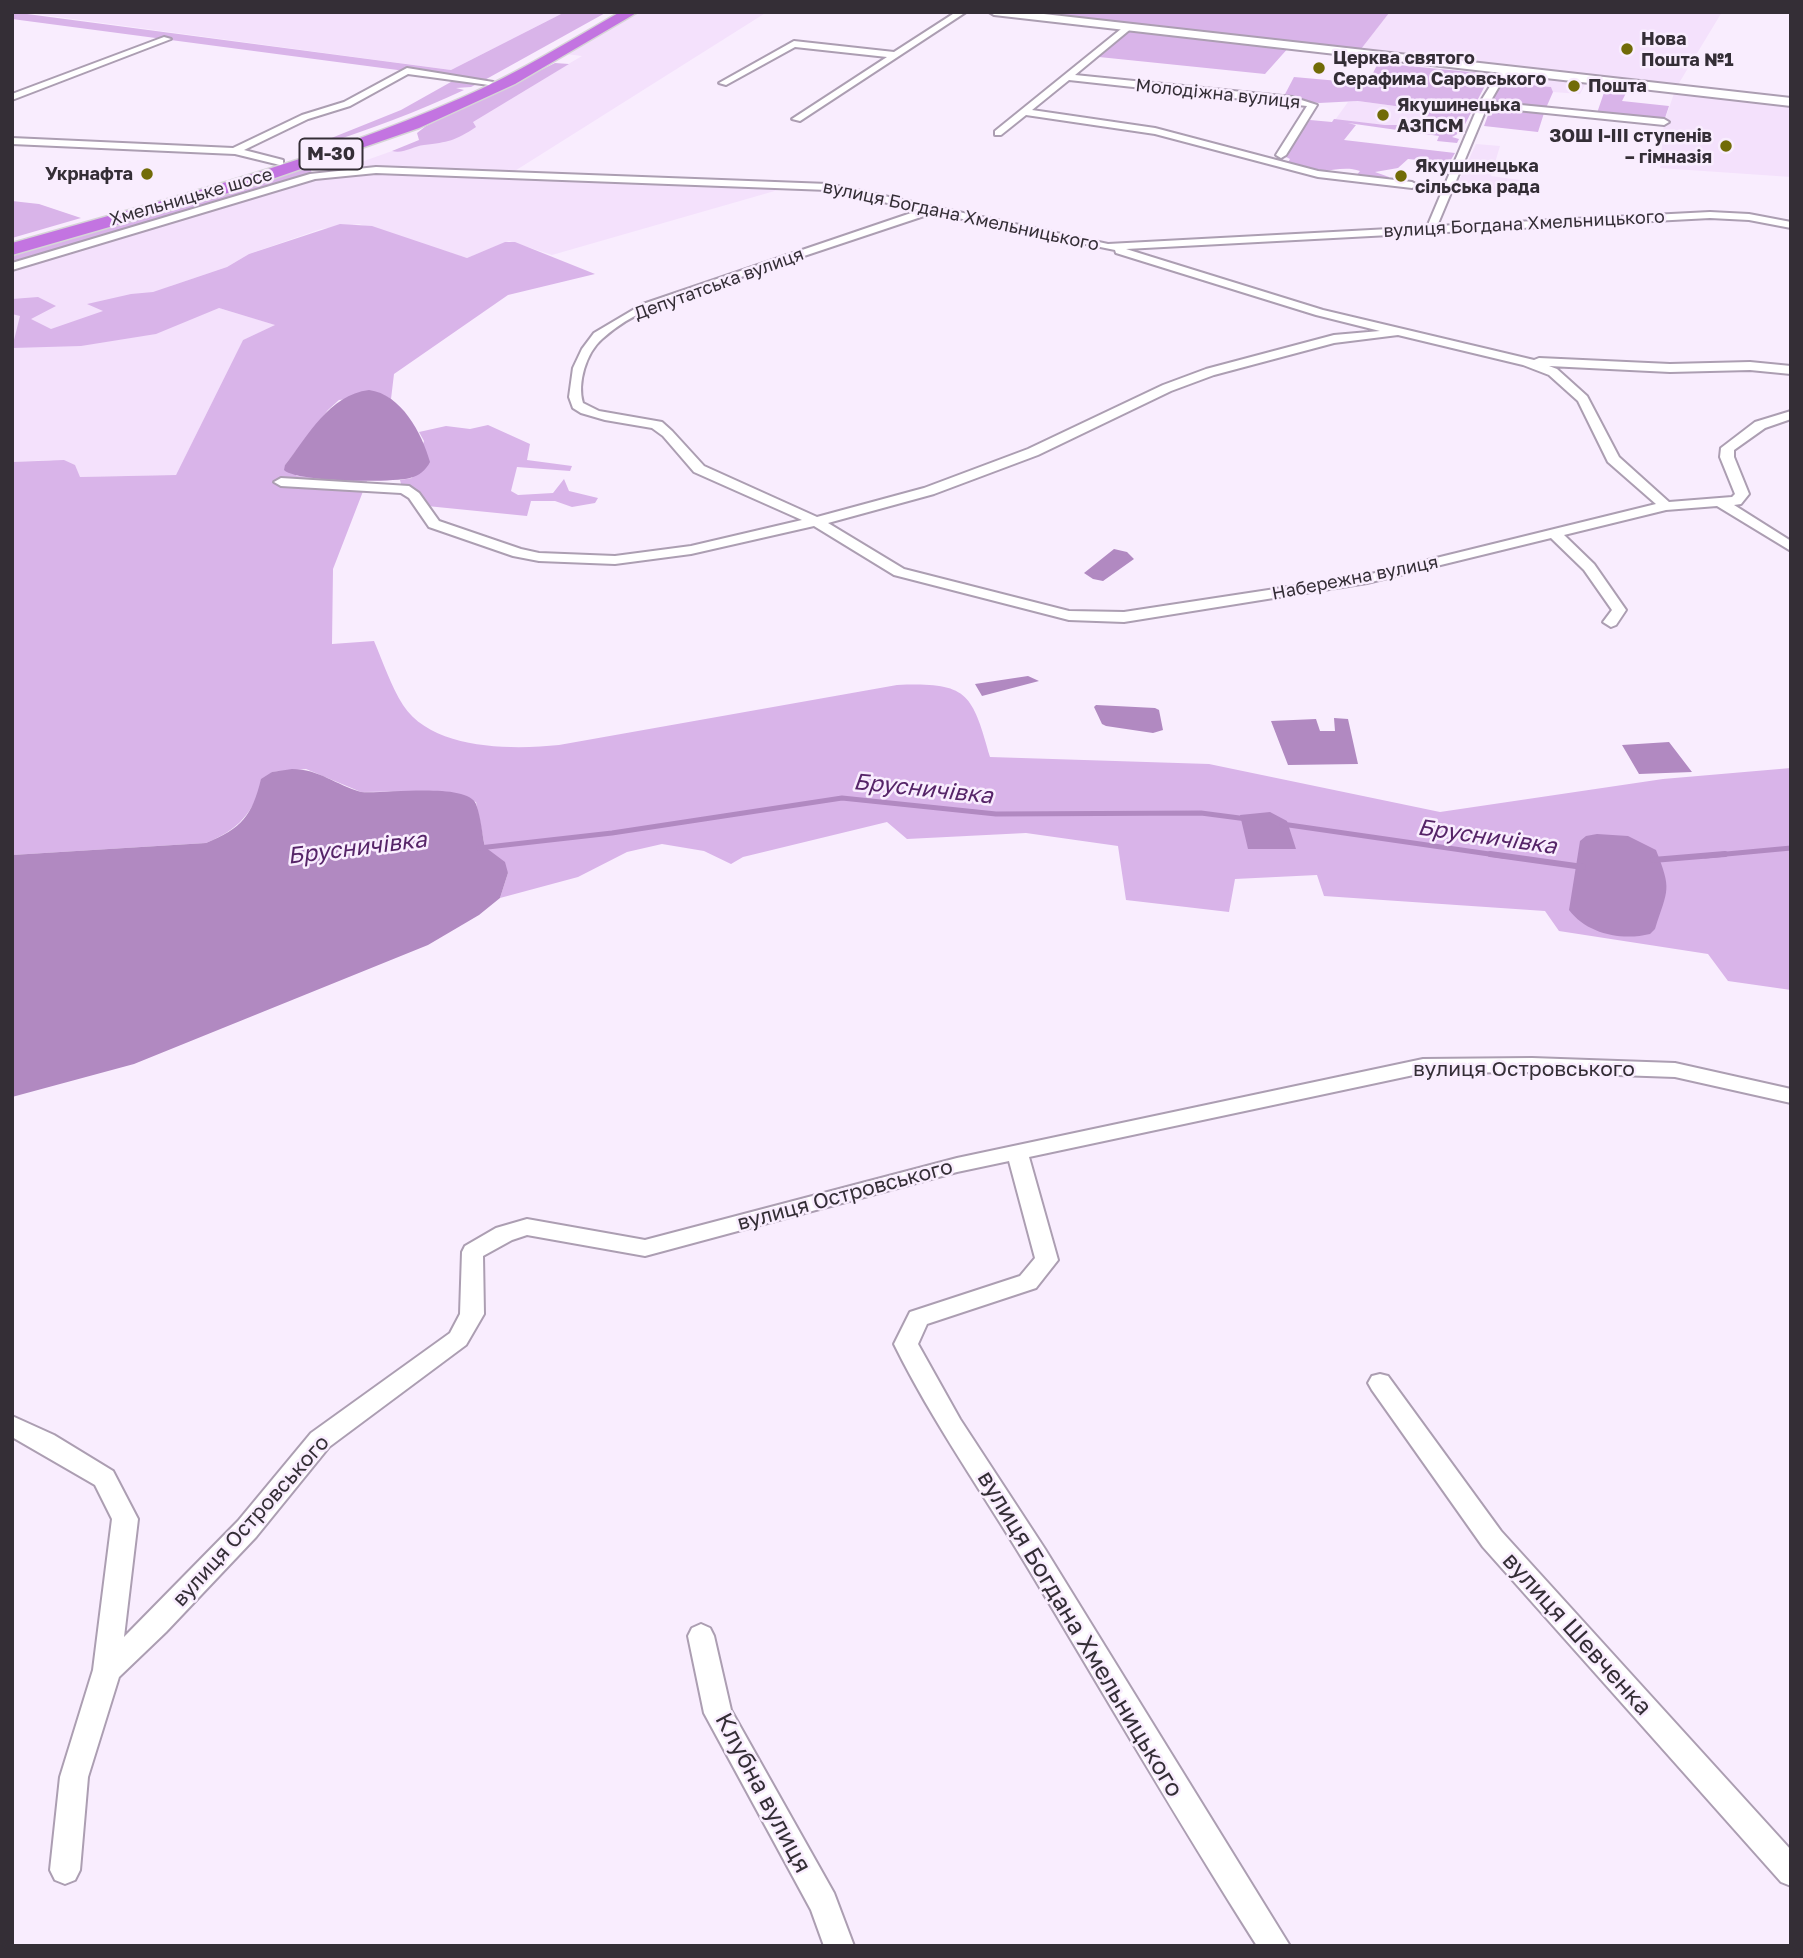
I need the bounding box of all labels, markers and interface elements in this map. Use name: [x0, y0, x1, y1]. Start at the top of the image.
place label: Нова Пошта №1: [1641, 28, 1734, 70]
marker: Нова Пошта №1: [1619, 41, 1635, 57]
place label: Церква святого Серафима Саровського: [1333, 47, 1546, 90]
marker: Церква святого Серафима Саровського: [1311, 60, 1327, 76]
street label: Молодіжна вулиця: [1134, 75, 1302, 113]
place label: Пошта: [1588, 75, 1647, 97]
marker: Пошта: [1566, 78, 1582, 94]
place label: Якушинецька АЗПСМ: [1397, 94, 1521, 136]
marker: Якушинецька АЗПСМ: [1375, 107, 1391, 123]
place label: ЗОШ І-ІІІ ступенів – гімназія: [1549, 125, 1712, 168]
road number: М-30: [300, 138, 362, 170]
marker: ЗОШ І-ІІІ ступенів – гімназія: [1718, 138, 1734, 154]
place label: Якушинецька сільська рада: [1415, 155, 1540, 198]
place label: Укрнафта: [45, 163, 133, 185]
street label: Хмельницьке шосе: [107, 163, 275, 231]
marker: Укрнафта: [139, 166, 155, 182]
marker: Якушинецька сільська рада: [1393, 168, 1409, 184]
street label: вулиця Богдана Хмельницького: [821, 176, 1101, 256]
street label: вулиця Богдана Хмельницького: [1383, 206, 1665, 242]
street label: Депутатська вулиця: [631, 243, 807, 325]
street label: Набережна вулиця: [1270, 551, 1440, 605]
water label: Брусничівка: [852, 768, 994, 810]
water label: Брусничівка: [1416, 814, 1558, 860]
water label: Брусничівка: [286, 826, 428, 870]
street label: вулиця Островського: [1413, 1056, 1635, 1082]
street label: вулиця Островського: [735, 1154, 955, 1236]
street label: вулиця Островського: [167, 1430, 335, 1612]
street label: вулиця Богдана Хмельницького: [971, 1466, 1189, 1802]
street label: вулиця Шевченка: [1496, 1547, 1658, 1721]
street label: Клубна вулиця: [709, 1708, 817, 1878]

